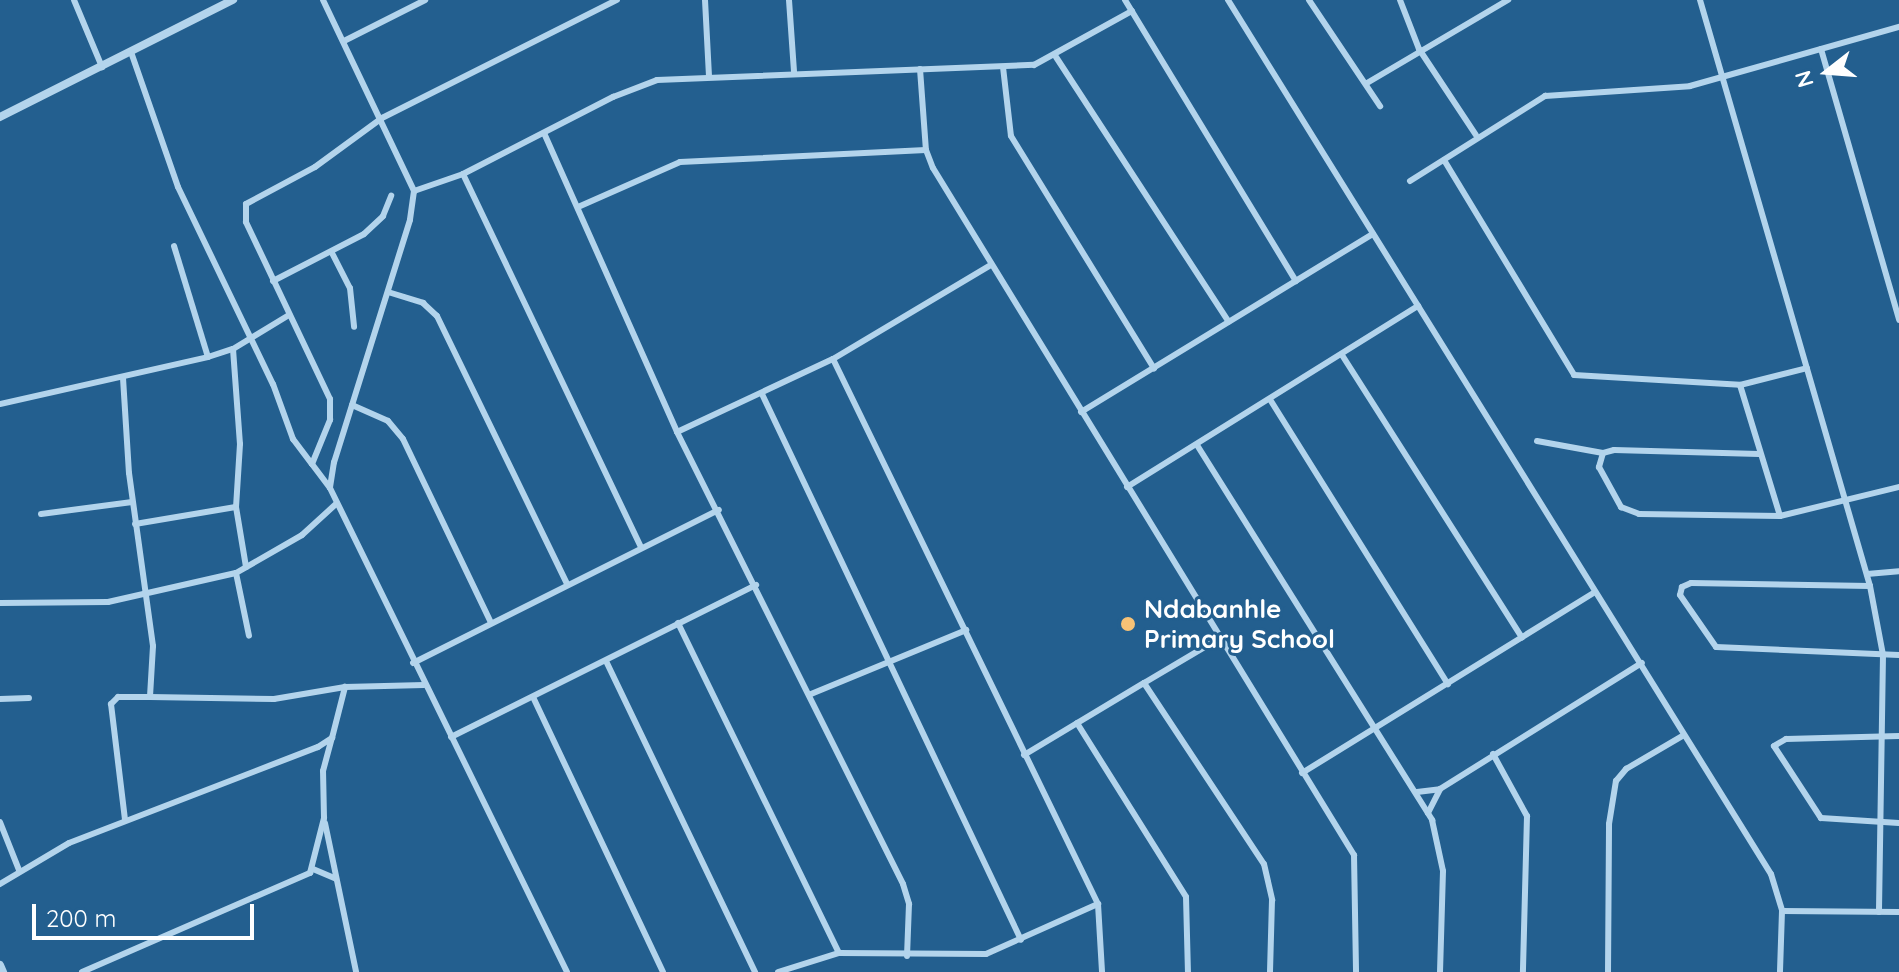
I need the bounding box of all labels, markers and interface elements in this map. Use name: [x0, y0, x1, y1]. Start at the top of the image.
north arrow: [1787, 32, 1867, 112]
text: N: [1788, 67, 1820, 91]
place label: Ndabanhle Primary School: [1144, 593, 1335, 654]
marker: Ndabanhle Primary School: [1119, 615, 1137, 633]
scale bar: [36, 888, 258, 938]
text: 200 m: [46, 903, 116, 933]

